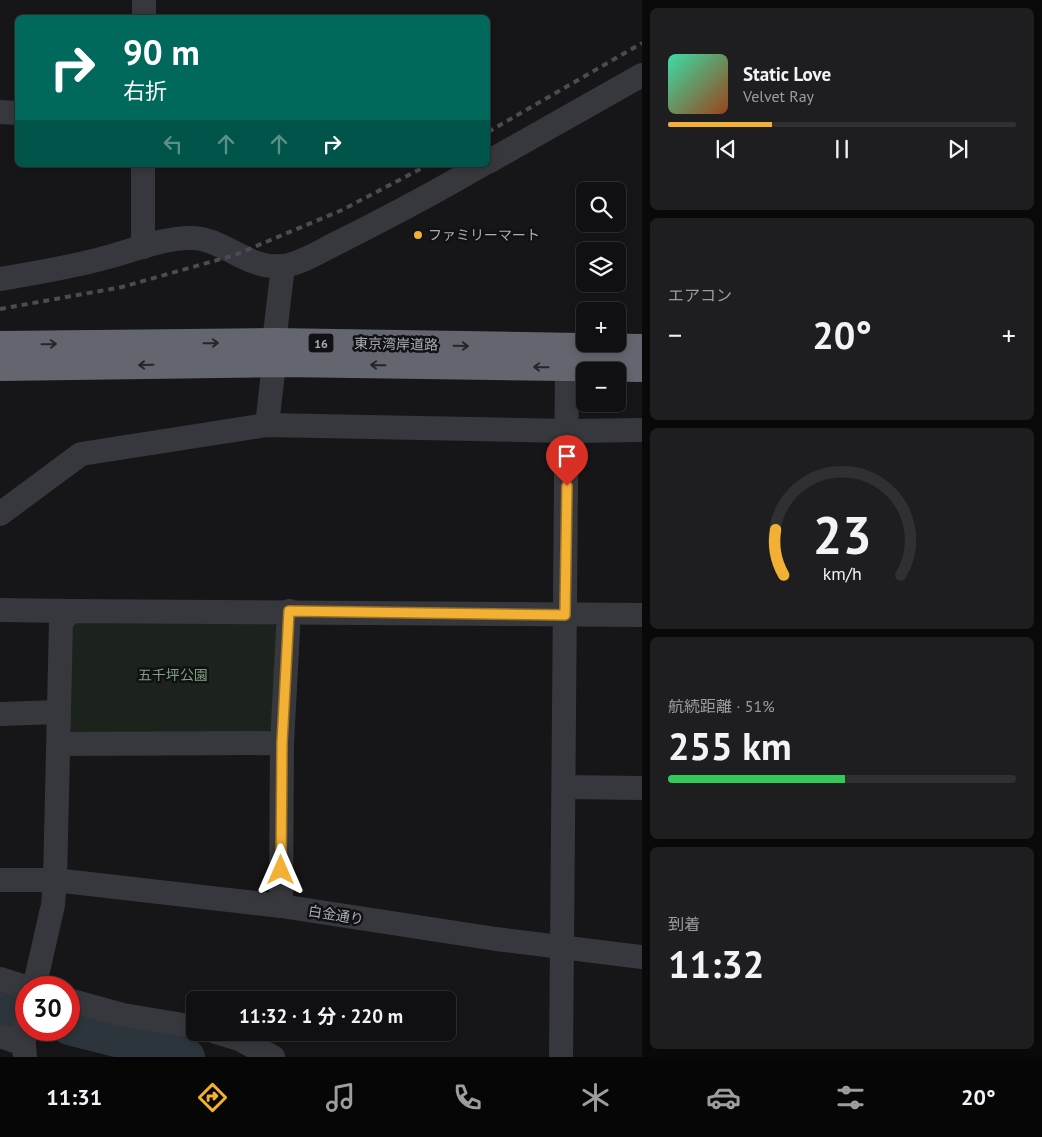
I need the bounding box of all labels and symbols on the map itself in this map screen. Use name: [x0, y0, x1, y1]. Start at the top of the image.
place label: ファミリーマート: [428, 226, 540, 244]
marker: ファミリーマート: [412, 229, 424, 241]
road number: 16: [308, 333, 334, 352]
street label: 東京湾岸道路: [354, 334, 438, 354]
one-way arrow: [202, 338, 219, 348]
one-way arrow: [40, 340, 56, 349]
one-way arrow: [453, 341, 469, 350]
one-way arrow: [138, 360, 154, 370]
one-way arrow: [371, 360, 387, 370]
one-way arrow: [533, 363, 549, 372]
pin: [546, 435, 588, 486]
park label: 五千坪公園: [138, 666, 208, 684]
position arrow: [254, 843, 306, 895]
street label: 白金通り: [307, 902, 365, 928]
speed limit sign: 30: [15, 976, 80, 1041]

